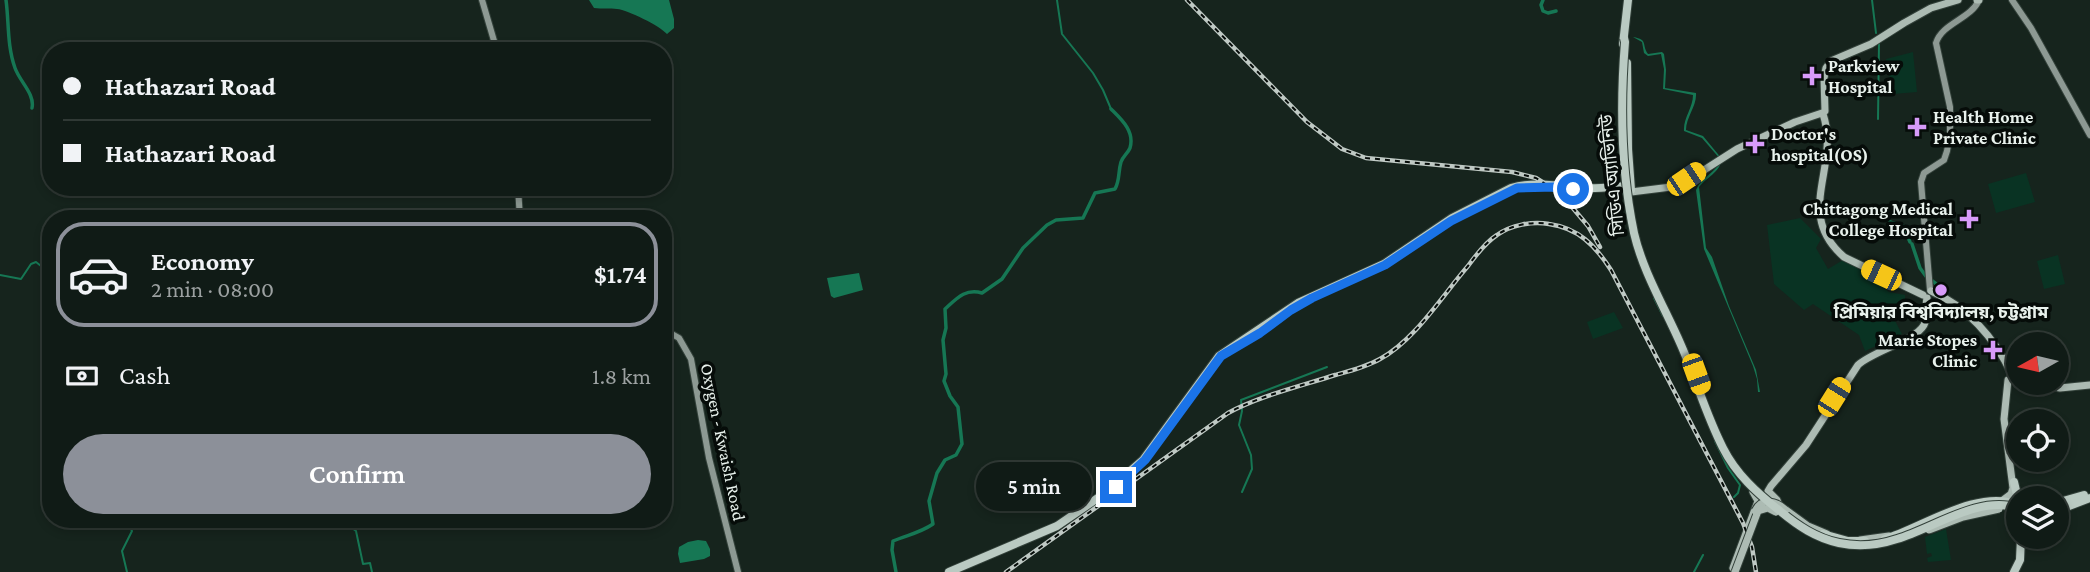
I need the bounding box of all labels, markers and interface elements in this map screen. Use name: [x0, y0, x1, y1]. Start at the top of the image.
place label: Parkview Hospital: [1828, 56, 1900, 97]
marker: Parkview Hospital: [1802, 66, 1822, 86]
text: Hathazari Road: [105, 72, 276, 101]
place label: Health Home Private Clinic: [1933, 107, 2036, 148]
street label: সিডিএ অ্যাভিনিউ: [1596, 113, 1628, 238]
marker: Health Home Private Clinic: [1907, 117, 1927, 137]
place label: Doctor's hospital(OS): [1771, 124, 1869, 166]
marker: Doctor's hospital(OS): [1745, 134, 1765, 154]
text: Hathazari Road: [105, 139, 276, 168]
car: [1663, 159, 1710, 199]
route start: [1557, 173, 1589, 205]
place label: Chittagong Medical College Hospital: [1802, 199, 1953, 240]
marker: Chittagong Medical College Hospital: [1959, 209, 1979, 229]
icon: car: [67, 243, 130, 306]
text: Economy: [151, 247, 254, 276]
car: [1858, 257, 1905, 293]
text: $1.74: [594, 260, 647, 289]
text: 2 min · 08:00: [151, 276, 274, 302]
marker: প্রিমিয়ার বিশ্ববিদ্যালয়, চট্টগ্রাম: [1933, 282, 1949, 298]
place label: প্রিমিয়ার বিশ্ববিদ্যালয়, চট্টগ্রাম: [1833, 302, 2049, 322]
place label: Marie Stopes Clinic: [1878, 330, 1977, 371]
north arrow: [2006, 332, 2068, 396]
map controls: [2006, 332, 2069, 549]
marker: Marie Stopes Clinic: [1983, 340, 2003, 360]
car: [1679, 351, 1714, 397]
icon: cash: [63, 357, 101, 395]
text: Cash: [119, 361, 170, 390]
street label: Oxygen - Kwaish Road: [697, 361, 750, 523]
text: 1.8 km: [592, 363, 651, 389]
car: [1814, 374, 1855, 420]
button: locate: [2006, 409, 2069, 472]
button: Confirm: [63, 434, 651, 514]
callout: 5 min: [976, 462, 1092, 512]
route end: [1100, 471, 1132, 503]
text: 5 min: [1007, 473, 1061, 499]
button: layers: [2006, 486, 2069, 549]

